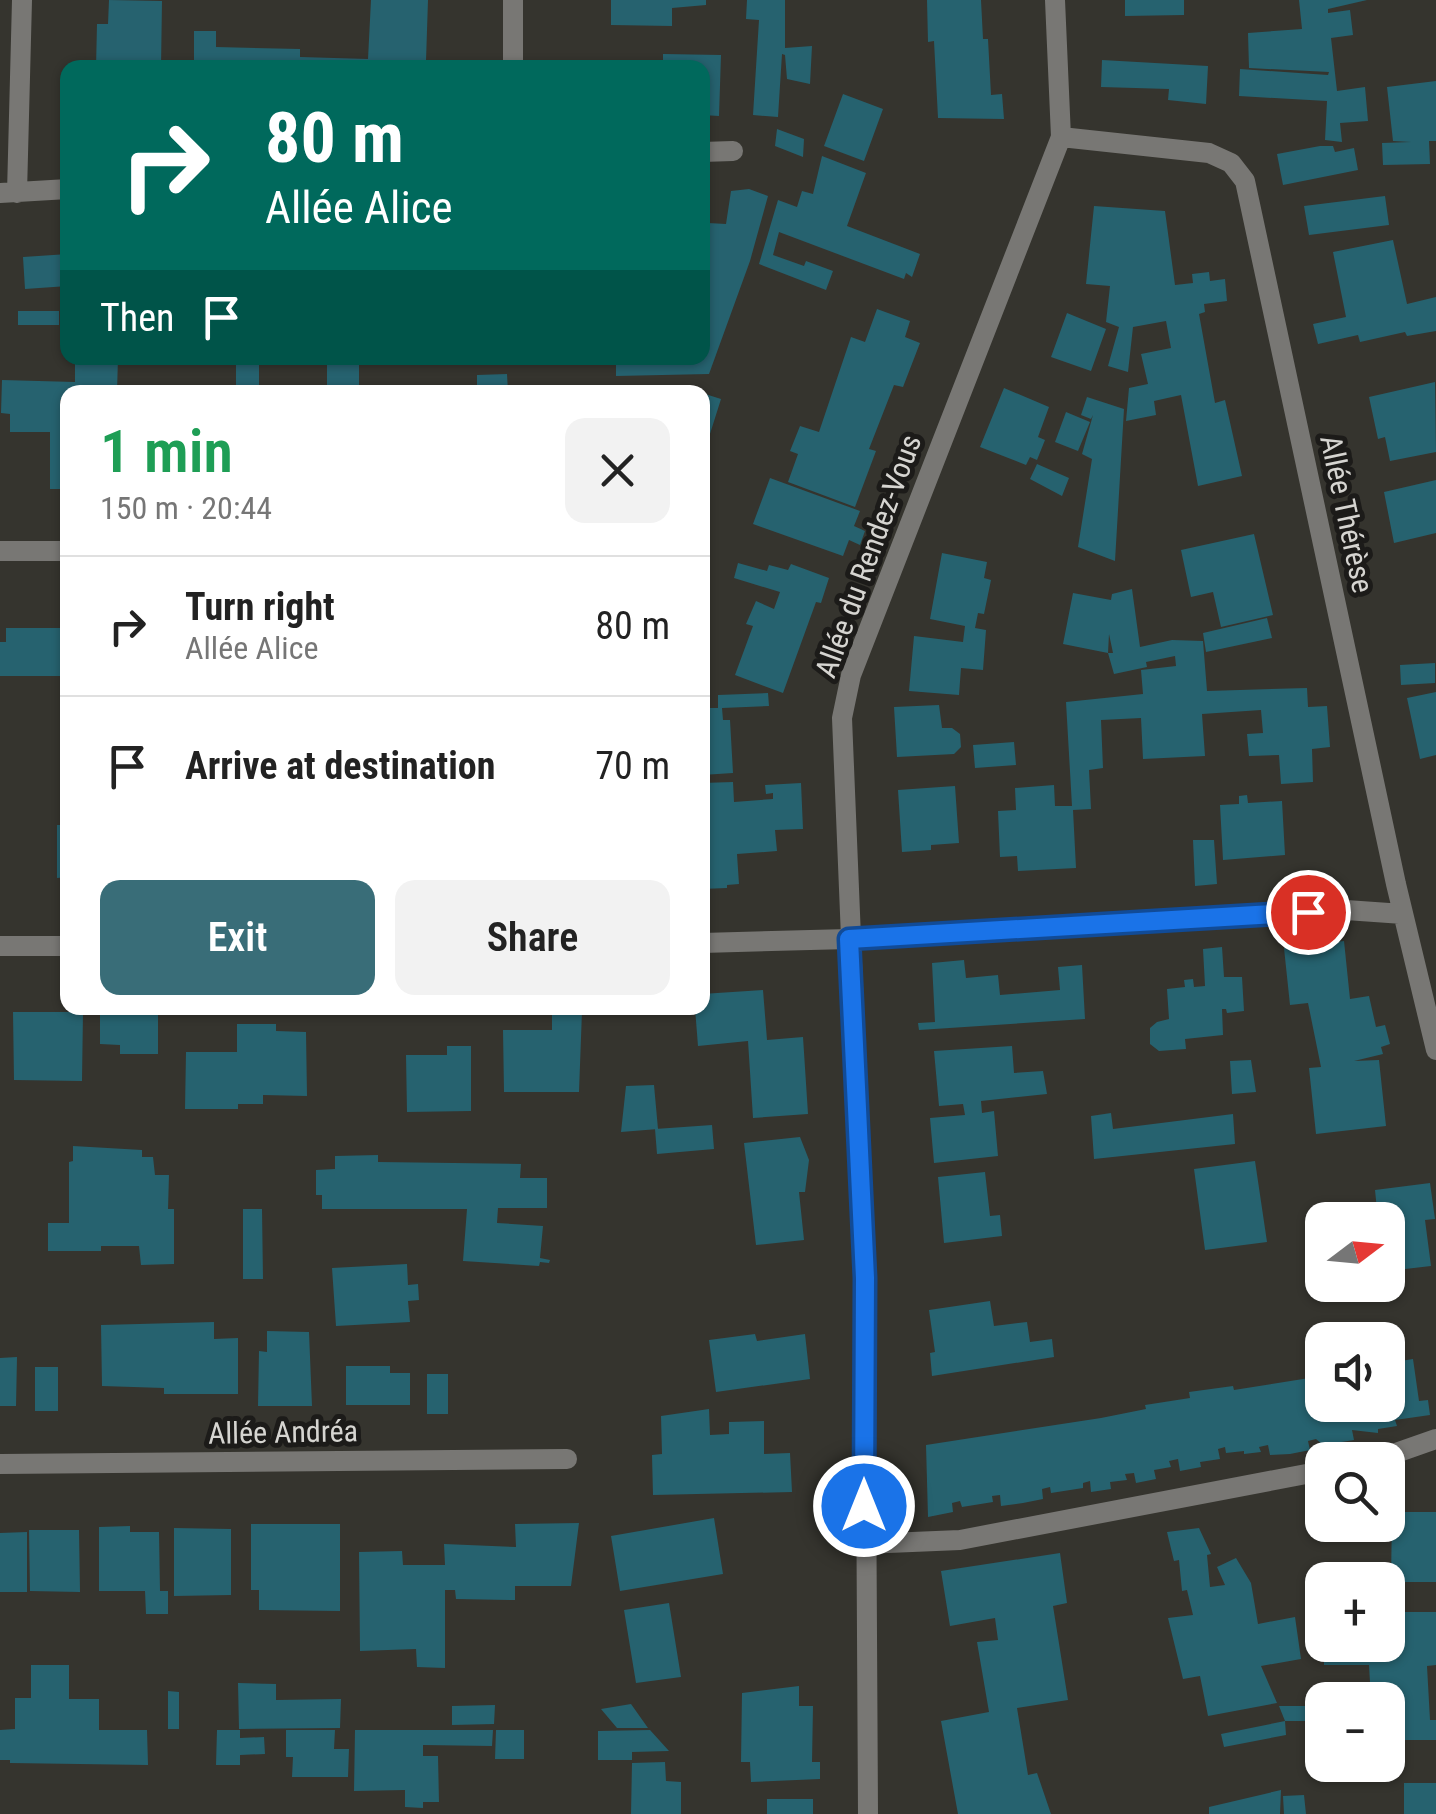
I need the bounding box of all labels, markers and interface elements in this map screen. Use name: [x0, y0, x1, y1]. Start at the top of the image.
text: 80 m: [265, 97, 404, 179]
icon: right: [100, 100, 230, 230]
text: Allée Alice: [265, 181, 453, 234]
icon: arrive: [194, 290, 249, 345]
text: Then: [100, 296, 174, 340]
text: 1 min: [100, 416, 233, 487]
button: close: [565, 418, 670, 523]
street label: Allée du Rendez-Vous: [808, 430, 928, 682]
street label: Allée Thérèse: [1313, 432, 1381, 596]
text: 150 m · 20:44: [100, 489, 272, 527]
text: Turn right: [185, 585, 335, 629]
icon: right: [100, 599, 155, 654]
text: 80 m: [595, 604, 670, 648]
text: Allée Alice: [185, 629, 318, 667]
icon: arrive: [100, 739, 155, 794]
text: Arrive at destination: [185, 744, 495, 788]
text: 70 m: [595, 744, 670, 788]
pin: [1266, 870, 1351, 955]
button: Exit: [100, 880, 375, 995]
button: Share: [395, 880, 670, 995]
icon: arrive: [1281, 885, 1336, 940]
north arrow: [1305, 1202, 1405, 1302]
map controls: [1305, 1202, 1405, 1782]
button: sound: [1305, 1322, 1405, 1422]
street label: Allée Andréa: [208, 1413, 358, 1451]
button: search: [1305, 1442, 1405, 1542]
position arrow: [812, 1454, 916, 1558]
button: +: [1305, 1562, 1405, 1662]
button: −: [1305, 1682, 1405, 1782]

